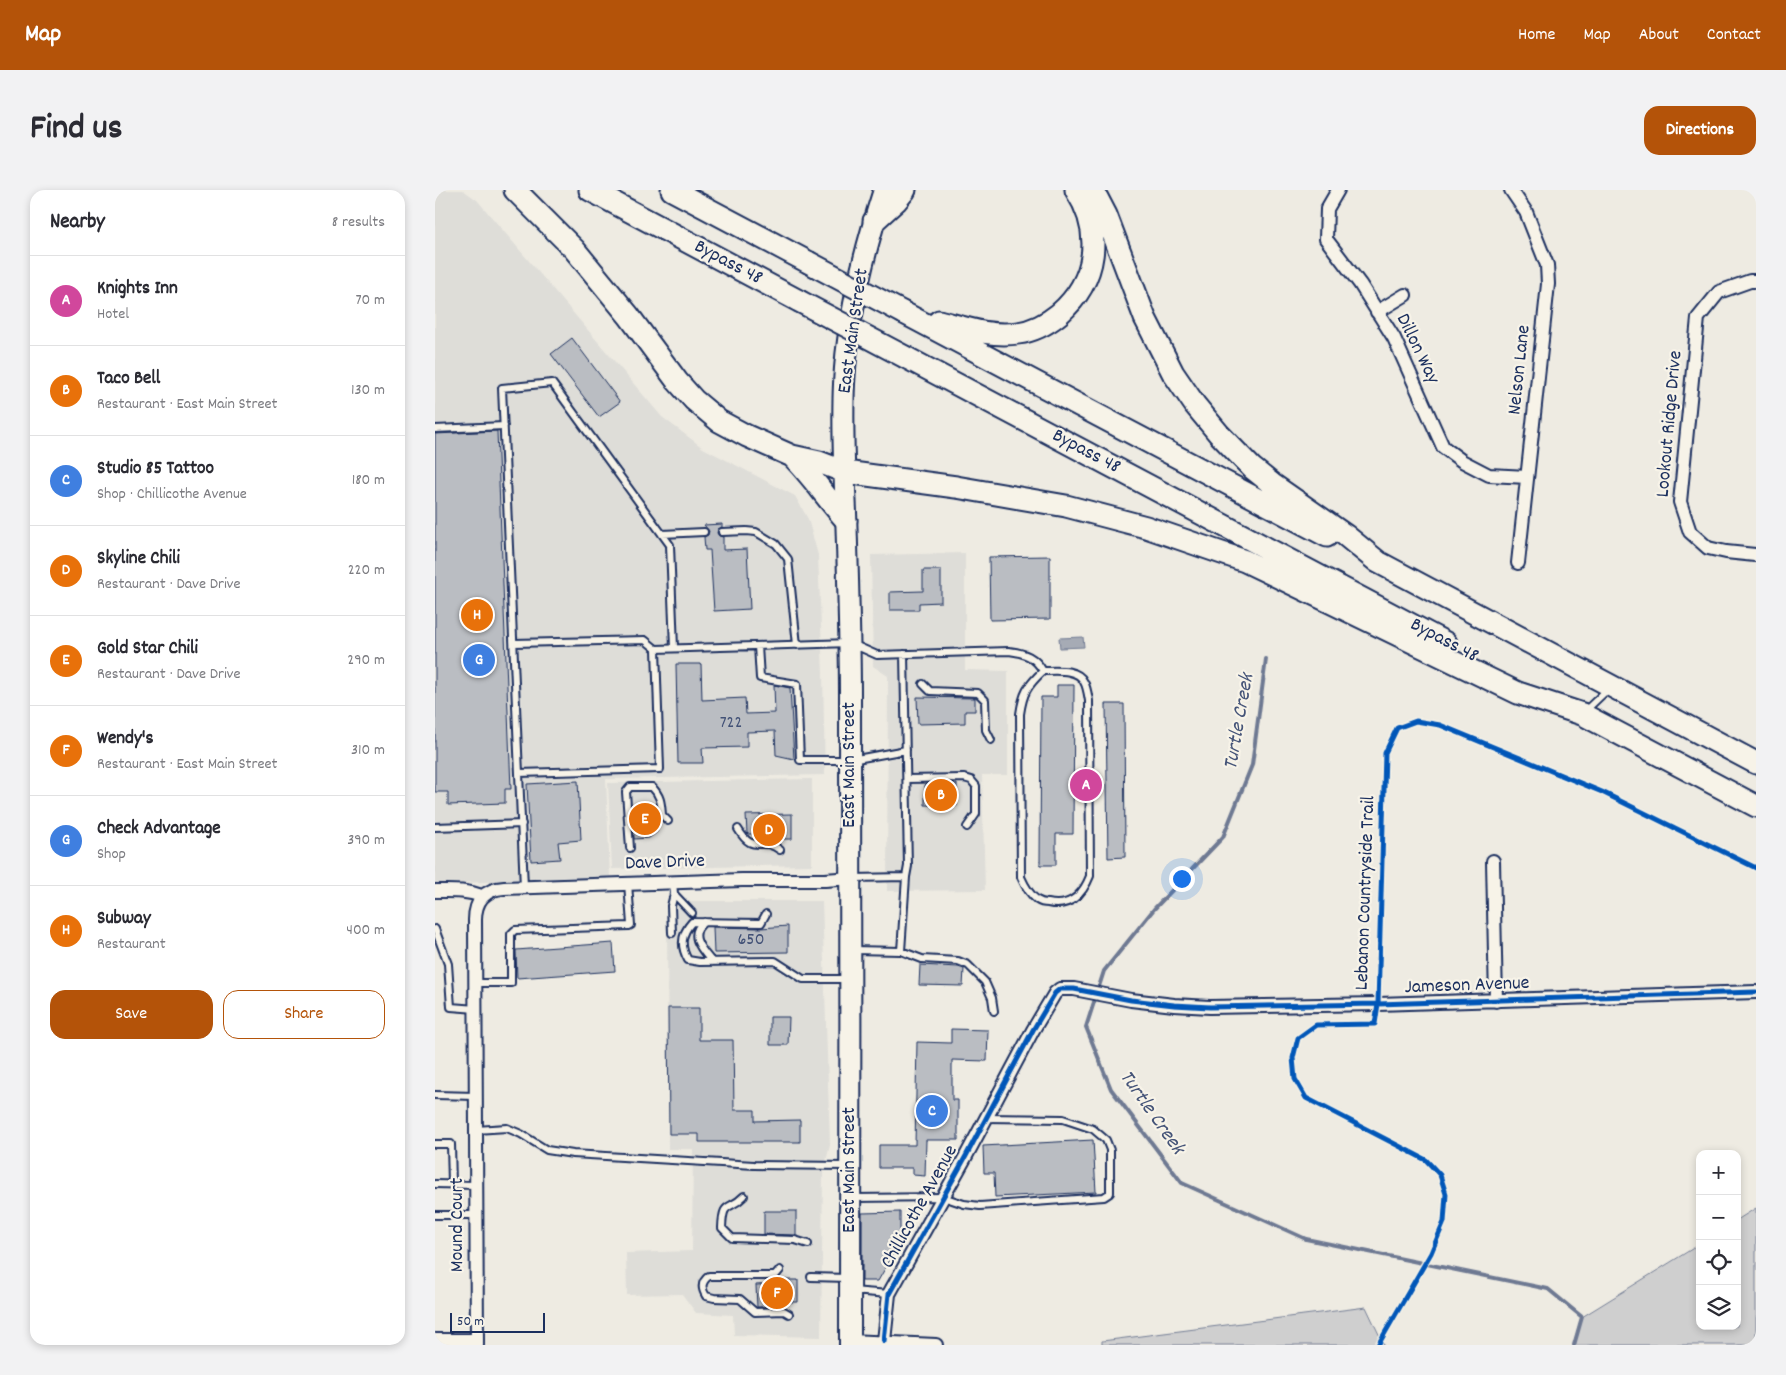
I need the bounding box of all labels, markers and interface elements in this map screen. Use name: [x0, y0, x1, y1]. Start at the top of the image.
text: Map: [25, 18, 61, 52]
text: Home: [1518, 23, 1555, 48]
text: Map: [1583, 23, 1611, 48]
text: About: [1639, 23, 1679, 48]
text: Contact: [1707, 23, 1761, 48]
text: Find us: [30, 105, 122, 155]
button: Directions: [1644, 106, 1756, 155]
text: Nearby: [50, 208, 105, 238]
text: 8 results: [332, 211, 385, 234]
street label: Bypass 48: [689, 233, 767, 293]
street label: East Main Street: [831, 267, 877, 395]
text: Knights Inn: [97, 276, 178, 303]
text: A: [62, 289, 70, 312]
text: 70 m: [355, 289, 385, 312]
text: Hotel: [97, 303, 129, 326]
street label: Dillon Way: [1388, 309, 1446, 390]
street label: Nelson Lane: [1501, 323, 1539, 416]
street label: Lookout Ridge Drive: [1650, 349, 1690, 499]
text: Taco Bell: [97, 366, 160, 393]
text: B: [62, 379, 70, 402]
text: 130 m: [351, 379, 385, 402]
text: Restaurant · East Main Street: [97, 393, 277, 416]
street label: Bypass 48: [1047, 422, 1125, 482]
text: Studio 85 Tattoo: [97, 456, 214, 483]
text: C: [62, 469, 70, 492]
text: 180 m: [352, 469, 385, 492]
text: Shop · Chillicothe Avenue: [97, 483, 247, 506]
text: Skyline Chili: [97, 546, 180, 573]
text: D: [62, 559, 70, 582]
text: 220 m: [348, 559, 385, 582]
text: Restaurant · Dave Drive: [97, 573, 241, 596]
pin: H: [461, 596, 493, 634]
street label: Bypass 48: [1405, 611, 1483, 671]
text: Gold Star Chili: [97, 636, 198, 663]
pin: G: [463, 641, 495, 679]
text: E: [62, 649, 70, 672]
text: 290 m: [347, 649, 385, 672]
text: Restaurant · Dave Drive: [97, 663, 241, 686]
water label: Turtle Creek: [1217, 669, 1264, 773]
street label: East Main Street: [836, 702, 864, 828]
house number: 722: [720, 711, 742, 736]
text: Wendy's: [97, 726, 153, 753]
text: F: [62, 739, 70, 762]
text: 310 m: [351, 739, 385, 762]
text: Restaurant · East Main Street: [97, 753, 277, 776]
pin: A: [1070, 766, 1102, 804]
pin: B: [925, 776, 957, 814]
street label: Lebanon Countryside Trail: [1349, 795, 1383, 991]
pin: E: [629, 800, 661, 838]
pin: D: [753, 811, 785, 849]
text: Check Advantage: [97, 816, 221, 843]
text: G: [62, 829, 70, 852]
text: 390 m: [347, 829, 385, 852]
text: Shop: [97, 843, 126, 866]
street label: Dave Drive: [625, 848, 706, 878]
your location: [1169, 866, 1195, 892]
text: Subway: [97, 906, 151, 933]
text: H: [62, 919, 70, 942]
text: 400 m: [346, 919, 385, 942]
house number: 650: [738, 928, 764, 953]
text: Restaurant: [97, 933, 166, 956]
street label: Jameson Avenue: [1404, 970, 1530, 1002]
button: Save: [50, 990, 213, 1039]
button: Share: [223, 990, 385, 1039]
water label: Turtle Creek: [1111, 1065, 1193, 1163]
pin: C: [916, 1092, 948, 1130]
street label: East Main Street: [836, 1107, 864, 1233]
street label: Chillicothe Avenue: [874, 1140, 966, 1274]
map controls: [1696, 1150, 1741, 1330]
button: +: [1696, 1150, 1741, 1195]
street label: Mound Court: [444, 1178, 472, 1272]
button: −: [1696, 1195, 1741, 1240]
button: locate: [1696, 1240, 1741, 1285]
pin: F: [761, 1274, 793, 1312]
button: layers: [1696, 1285, 1741, 1330]
scale bar: [450, 1310, 545, 1333]
text: 50 m: [457, 1312, 484, 1332]

